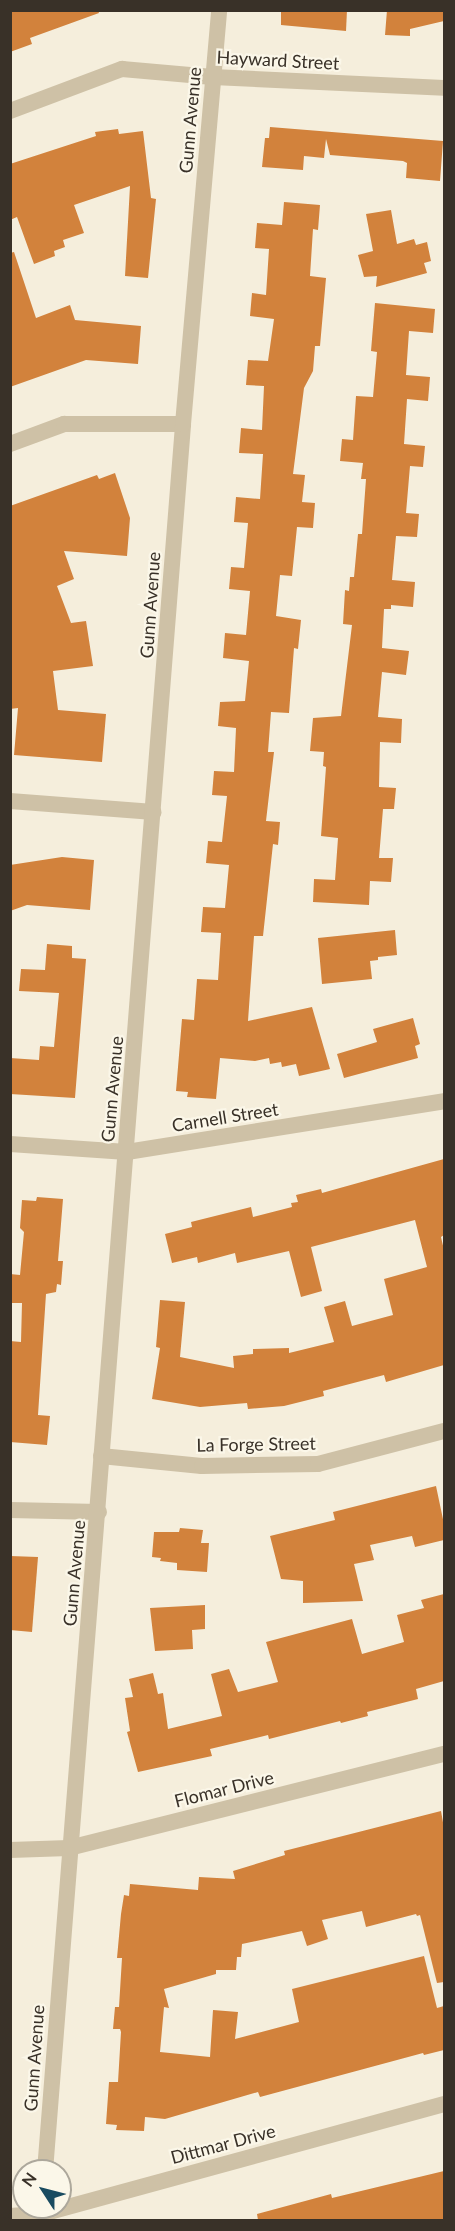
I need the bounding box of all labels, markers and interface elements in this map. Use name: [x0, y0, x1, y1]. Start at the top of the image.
street label: Hayward Street: [216, 46, 340, 74]
street label: Gunn Avenue: [175, 66, 205, 174]
street label: Gunn Avenue: [135, 551, 165, 659]
street label: Gunn Avenue: [97, 1035, 127, 1143]
street label: Carnell Street: [170, 1098, 280, 1136]
street label: La Forge Street: [196, 1432, 316, 1456]
street label: Gunn Avenue: [59, 1519, 89, 1627]
street label: Flomar Drive: [172, 1766, 276, 1812]
street label: Gunn Avenue: [19, 2004, 49, 2112]
street label: Dittmar Drive: [168, 2120, 278, 2168]
north arrow: [12, 2159, 72, 2219]
text: N: [17, 2169, 40, 2190]

